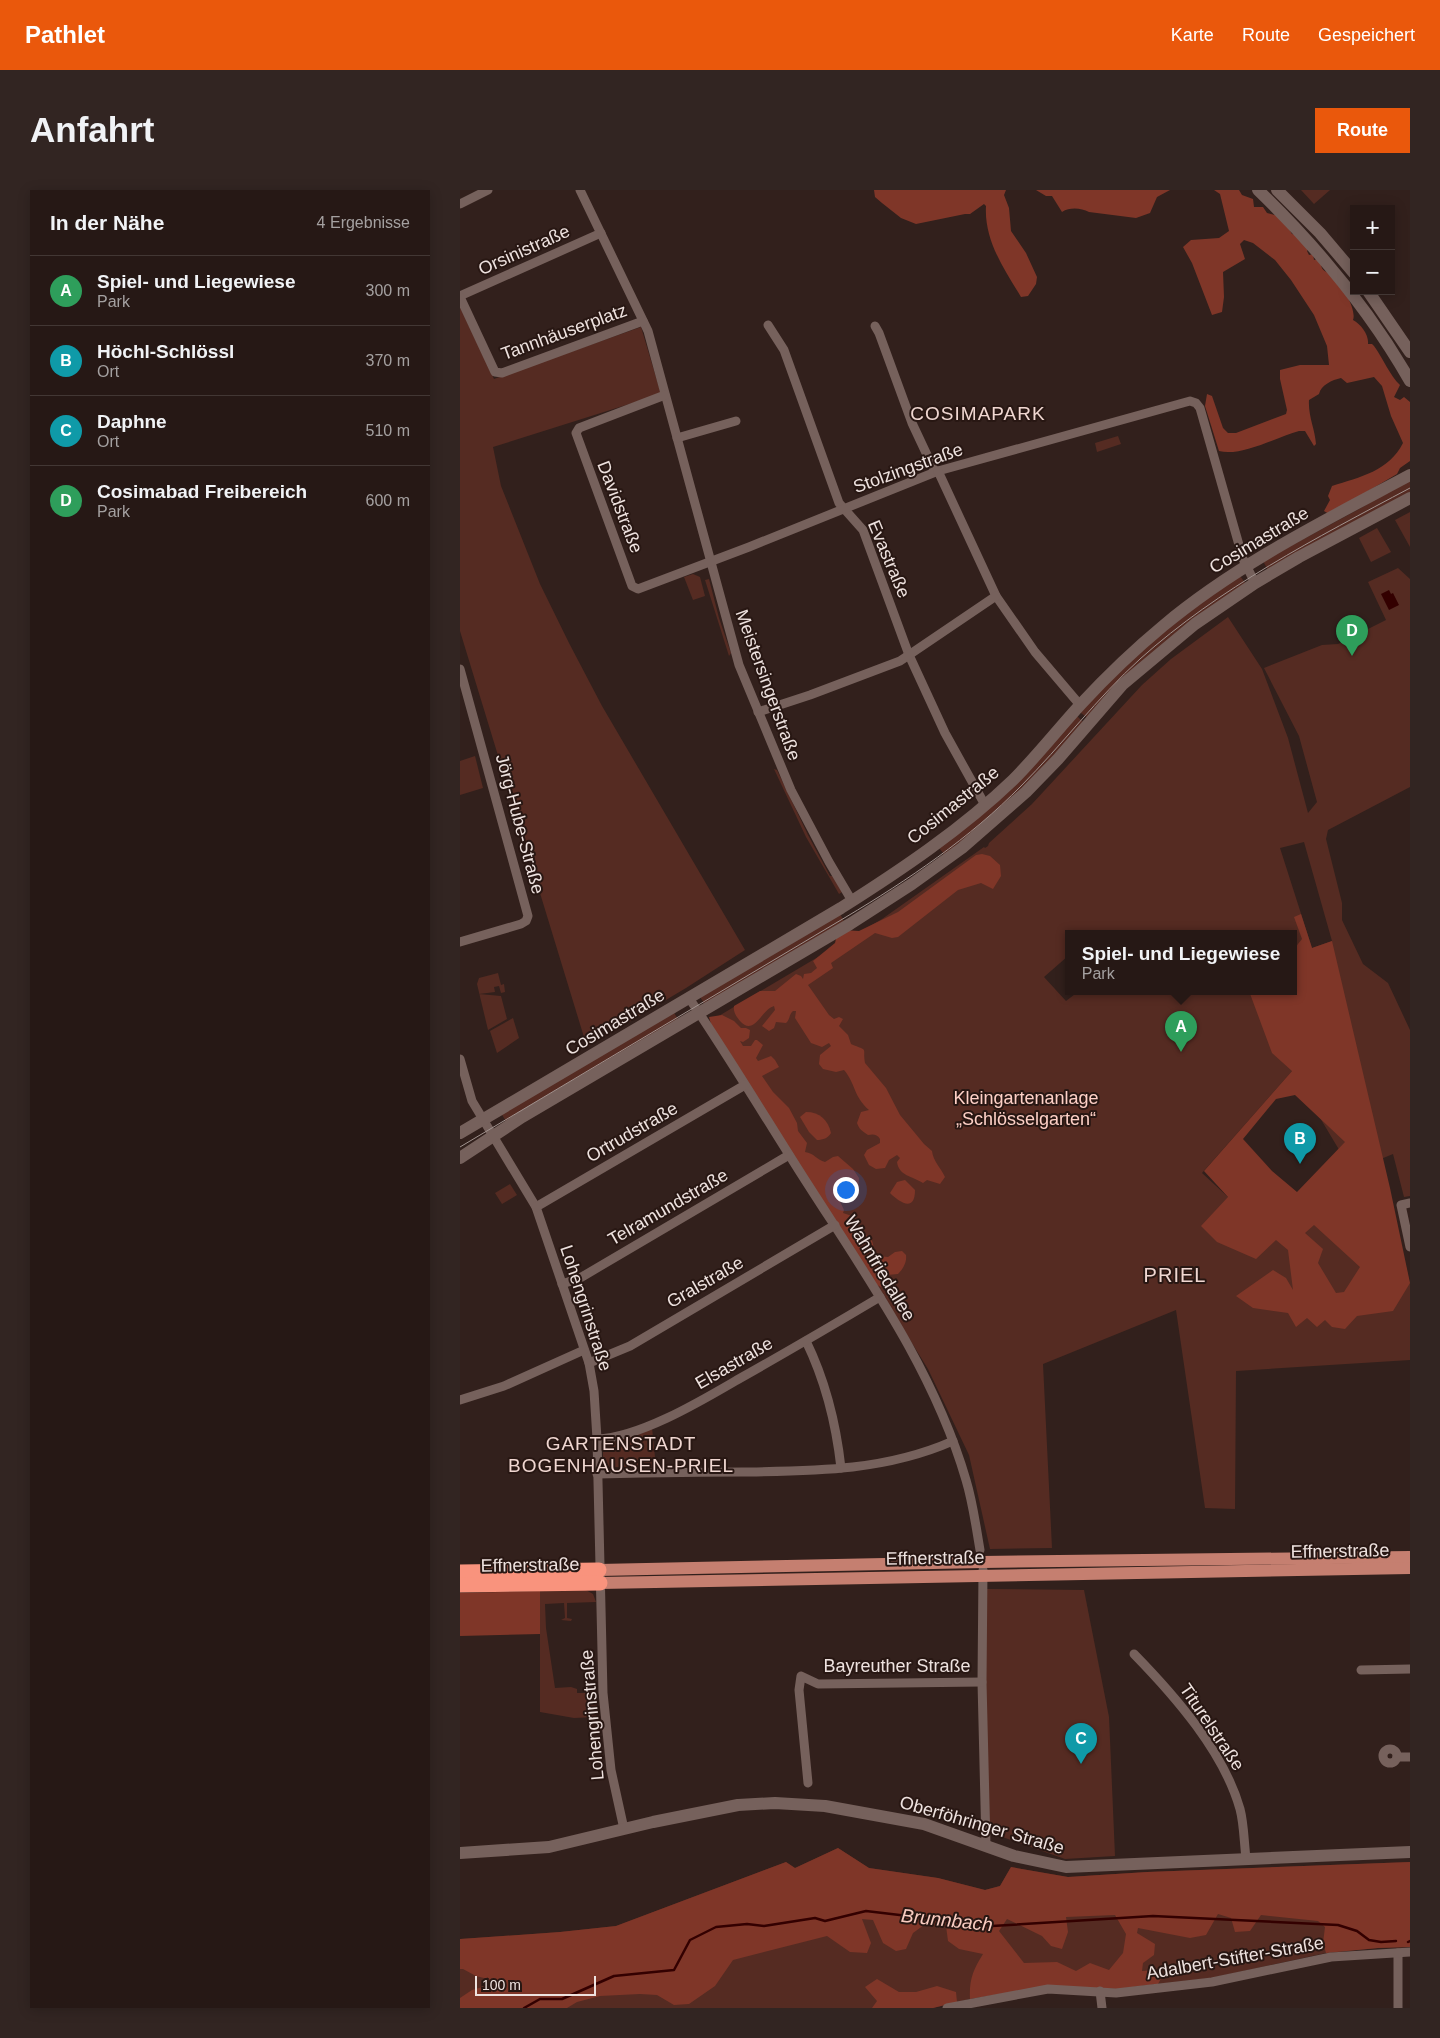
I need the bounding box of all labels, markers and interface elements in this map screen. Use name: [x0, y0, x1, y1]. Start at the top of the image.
text: Pathlet: [25, 21, 105, 48]
text: Karte: [1171, 25, 1214, 45]
text: Route: [1242, 25, 1290, 45]
text: Gespeichert: [1318, 25, 1415, 45]
button: Route: [1315, 108, 1410, 153]
text: Anfahrt: [30, 110, 154, 149]
map controls: [1350, 205, 1395, 295]
button: +: [1350, 205, 1395, 250]
text: In der Nähe: [50, 211, 164, 234]
text: 4 Ergebnisse: [317, 214, 410, 231]
street label: Orsinistraße: [475, 221, 573, 279]
button: −: [1350, 250, 1395, 295]
text: Spiel- und Liegewiese: [97, 271, 296, 292]
text: A: [60, 282, 72, 299]
text: 300 m: [366, 282, 410, 299]
text: Park: [97, 293, 130, 310]
street label: Tannhäuserplatz: [499, 300, 629, 364]
text: Höchl-Schlössl: [97, 341, 234, 362]
text: B: [60, 352, 72, 369]
text: 370 m: [366, 352, 410, 369]
text: Ort: [97, 363, 119, 380]
district label: COSIMAPARK: [910, 403, 1046, 424]
text: Daphne: [97, 411, 167, 432]
text: C: [60, 422, 72, 439]
text: 510 m: [366, 422, 410, 439]
text: Ort: [97, 433, 119, 450]
street label: Stolzingstraße: [851, 439, 965, 497]
street label: Davidstraße: [593, 458, 647, 556]
text: Cosimabad Freibereich: [97, 481, 307, 502]
text: D: [60, 492, 72, 509]
text: 600 m: [366, 492, 410, 509]
text: Park: [97, 503, 130, 520]
street label: Cosimastraße: [1206, 503, 1312, 577]
street label: Evastraße: [864, 517, 914, 601]
street label: Meistersingerstraße: [731, 607, 805, 763]
pin: D: [1336, 615, 1368, 656]
street label: Jörg-Hube-Straße: [492, 752, 548, 896]
street label: Cosimastraße: [903, 762, 1003, 848]
popup: [1065, 930, 1297, 995]
text: Spiel- und Liegewiese: [1082, 943, 1280, 964]
text: Park: [1082, 965, 1115, 982]
street label: Cosimastraße: [562, 985, 668, 1059]
pin: A: [1165, 1011, 1197, 1052]
park label: Kleingartenanlage „Schlösselgarten“: [953, 1088, 1099, 1129]
street label: Ortrudstraße: [583, 1098, 681, 1166]
pin: B: [1284, 1123, 1316, 1164]
street label: Telramundstraße: [605, 1165, 731, 1249]
your location: [833, 1177, 859, 1203]
street label: Wahnfriedallee: [841, 1212, 919, 1324]
street label: Lohengrinstraße: [556, 1243, 616, 1373]
street label: Gralstraße: [663, 1252, 747, 1312]
district label: PRIEL: [1144, 1264, 1206, 1286]
street label: Elsastraße: [692, 1333, 776, 1393]
district label: GARTENSTADT BOGENHAUSEN-PRIEL: [508, 1433, 734, 1476]
street label: Effnerstraße: [1290, 1540, 1390, 1562]
street label: Effnerstraße: [885, 1547, 985, 1569]
street label: Effnerstraße: [480, 1554, 580, 1576]
street label: Lohengrinstraße: [576, 1649, 608, 1781]
street label: Bayreuther Straße: [823, 1656, 971, 1676]
street label: Titurelstraße: [1176, 1680, 1248, 1774]
pin: C: [1065, 1723, 1097, 1764]
street label: Oberföhringer Straße: [897, 1792, 1067, 1858]
water label: Brunnbach: [900, 1905, 994, 1935]
street label: Adalbert-Stifter-Straße: [1145, 1933, 1325, 1983]
scale bar: [475, 1973, 596, 1996]
text: 100 m: [482, 1977, 521, 1993]

